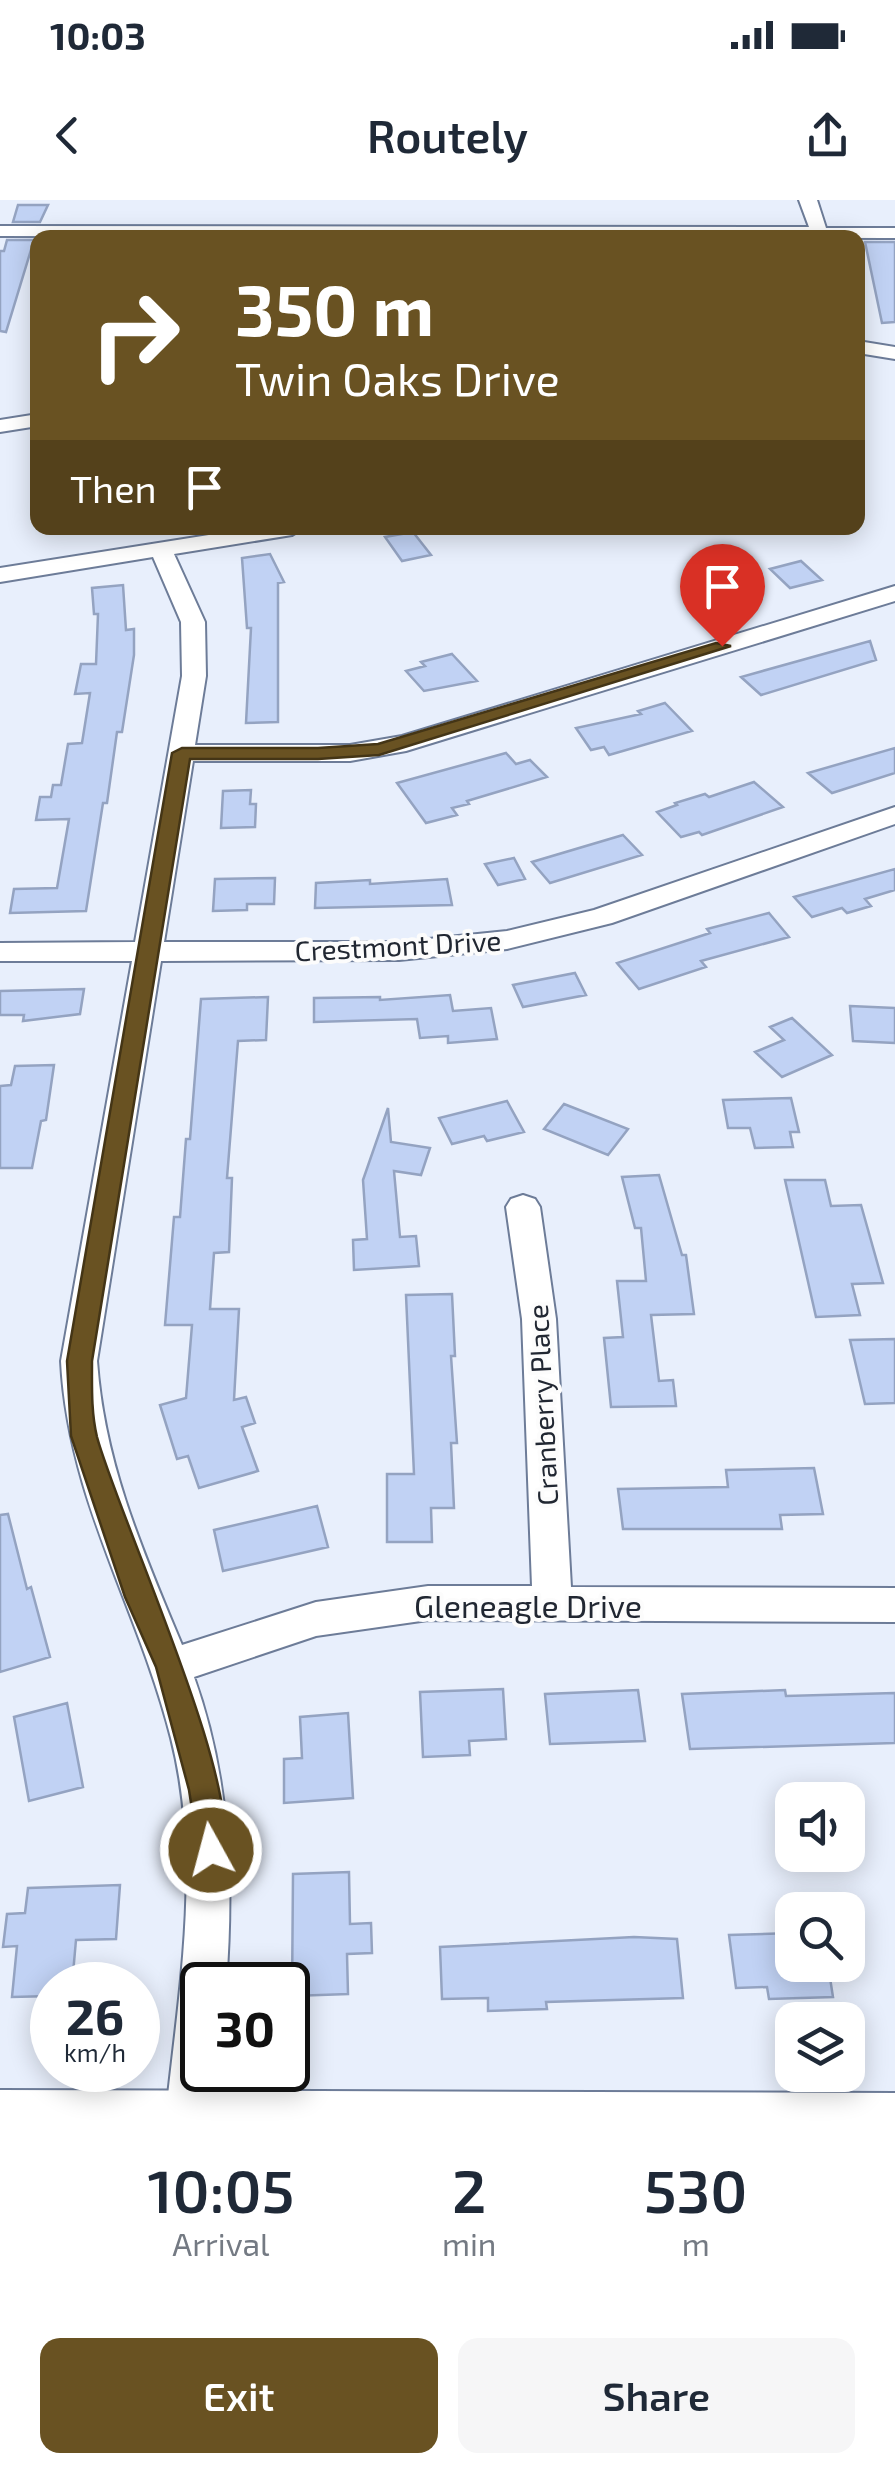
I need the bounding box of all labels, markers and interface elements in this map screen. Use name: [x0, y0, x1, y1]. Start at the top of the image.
text: 10:03: [50, 12, 146, 58]
icon: back: [40, 108, 95, 163]
text: Routely: [367, 108, 528, 162]
icon: share: [800, 108, 855, 163]
text: 350 m: [235, 266, 434, 350]
icon: right: [70, 270, 200, 400]
text: Twin Oaks Drive: [235, 351, 560, 405]
icon: arrive: [177, 460, 232, 515]
text: Then: [70, 465, 157, 511]
pin: [680, 544, 765, 647]
icon: arrive: [695, 559, 750, 614]
street label: Crestmont Drive: [294, 923, 502, 967]
street label: Cranberry Place: [520, 1304, 564, 1506]
street label: Gleneagle Drive: [414, 1586, 642, 1624]
map controls: [775, 1782, 865, 2092]
button: sound: [775, 1782, 865, 1872]
position arrow: [159, 1798, 263, 1902]
button: search: [775, 1892, 865, 1982]
speed limit sign: 30: [180, 1962, 310, 2092]
text: 26: [66, 1985, 124, 2045]
button: layers: [775, 2002, 865, 2092]
text: km/h: [64, 2037, 126, 2067]
text: 10:05: [147, 2153, 294, 2225]
text: 2: [452, 2153, 486, 2225]
text: 530: [644, 2153, 747, 2225]
text: Arrival: [172, 2224, 270, 2262]
text: min: [442, 2224, 496, 2262]
text: m: [682, 2224, 710, 2262]
button: Exit: [40, 2338, 438, 2453]
button: Share: [458, 2338, 855, 2453]

